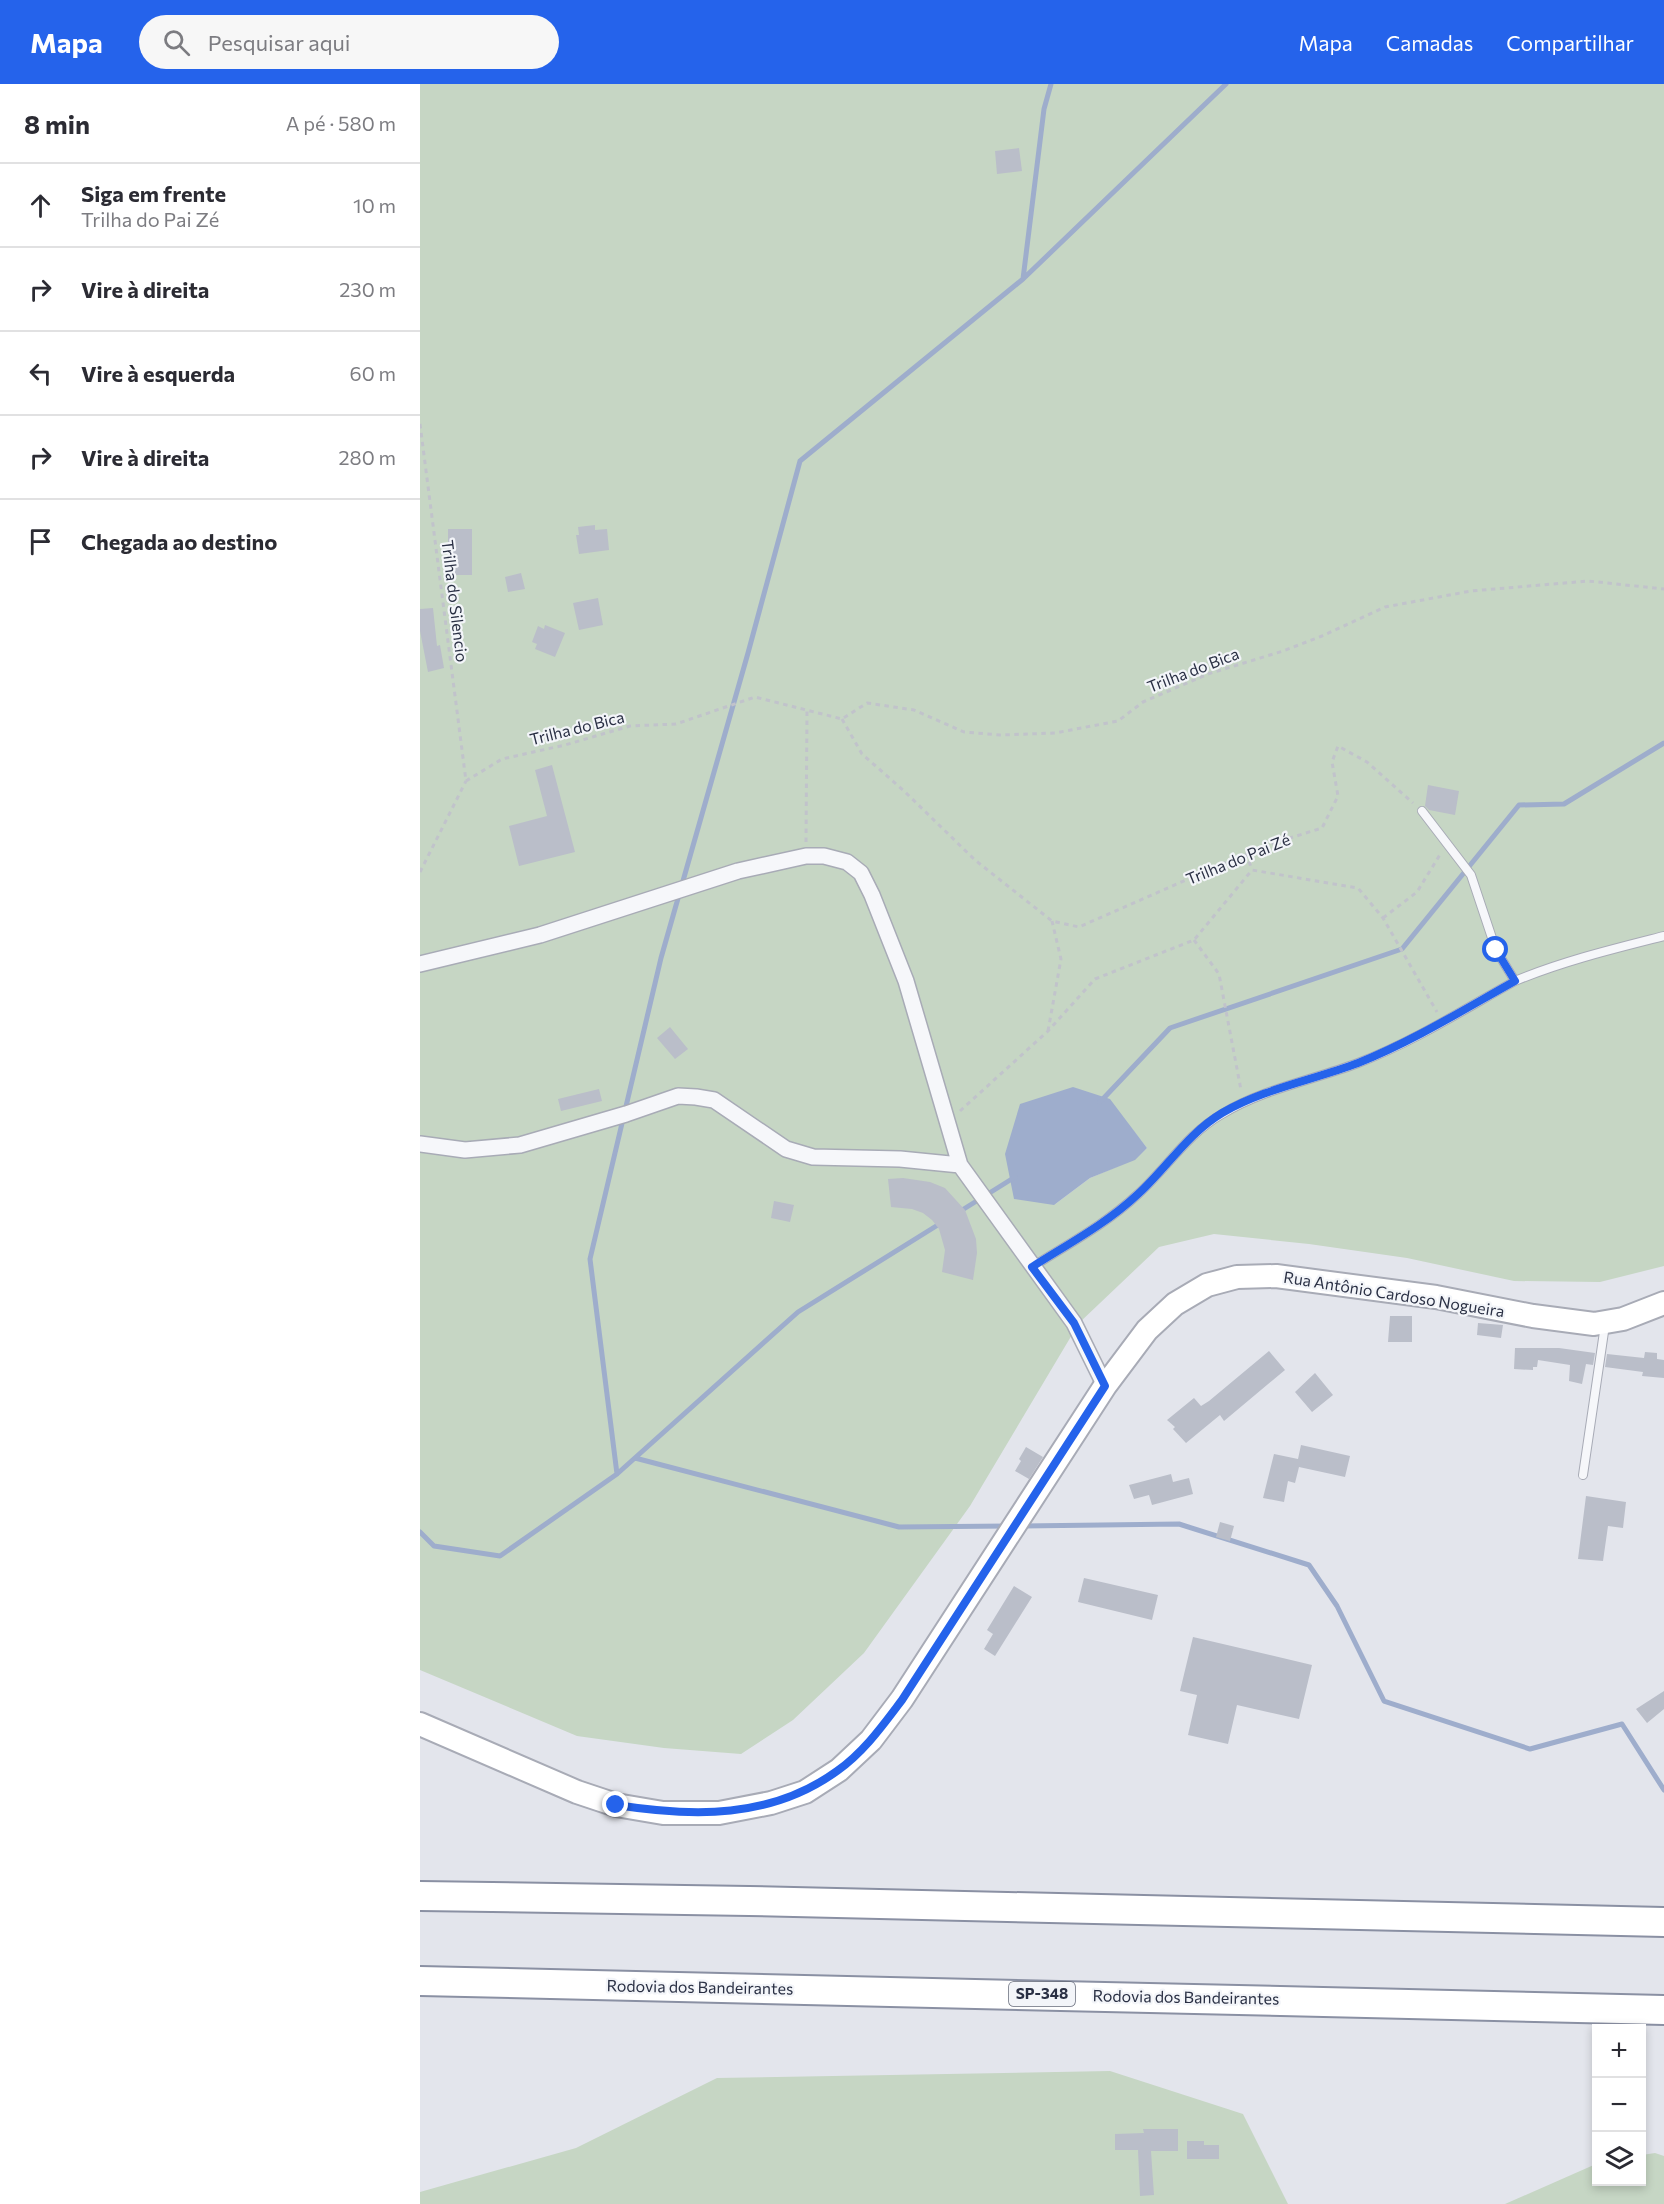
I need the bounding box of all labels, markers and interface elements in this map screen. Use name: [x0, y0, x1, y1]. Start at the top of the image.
search box: [139, 15, 559, 69]
text: Mapa: [30, 25, 103, 59]
icon: search: [160, 26, 193, 59]
text: Pesquisar aqui: [208, 29, 350, 56]
text: Mapa: [1299, 30, 1353, 55]
text: Camadas: [1386, 30, 1473, 55]
text: Compartilhar: [1506, 30, 1634, 55]
text: 8 min: [24, 108, 90, 139]
text: A pé · 580 m: [286, 111, 396, 135]
text: Siga em frente: [81, 180, 226, 207]
icon: ahead: [24, 189, 57, 222]
text: 10 m: [353, 193, 396, 217]
text: Trilha do Pai Zé: [81, 207, 219, 231]
icon: right: [24, 273, 57, 306]
text: Vire à direita: [81, 276, 209, 303]
text: 230 m: [339, 277, 396, 301]
icon: left: [24, 357, 57, 390]
text: Vire à esquerda: [81, 360, 235, 387]
text: 60 m: [350, 361, 396, 385]
icon: right: [24, 441, 57, 474]
text: Vire à direita: [81, 444, 209, 471]
text: 280 m: [338, 445, 396, 469]
icon: arrive: [24, 525, 57, 558]
text: Chegada ao destino: [81, 528, 277, 555]
street label: Trilha do Silencio: [439, 539, 472, 663]
street label: Trilha do Bica: [1144, 643, 1241, 696]
street label: Trilha do Bica: [528, 707, 626, 748]
street label: Trilha do Pai Zé: [1183, 829, 1293, 888]
route start: [1482, 936, 1508, 962]
street label: Rua Antônio Cardoso Nogueira: [1282, 1267, 1506, 1320]
route end: [602, 1791, 628, 1817]
street label: Rodovia dos Bandeirantes: [607, 1975, 793, 1998]
road number: SP-348: [1009, 1982, 1075, 2006]
street label: Rodovia dos Bandeirantes: [1093, 1985, 1279, 2008]
map controls: [1592, 2024, 1646, 2186]
button: +: [1592, 2024, 1646, 2078]
button: −: [1592, 2078, 1646, 2132]
button: layers: [1592, 2132, 1646, 2186]

